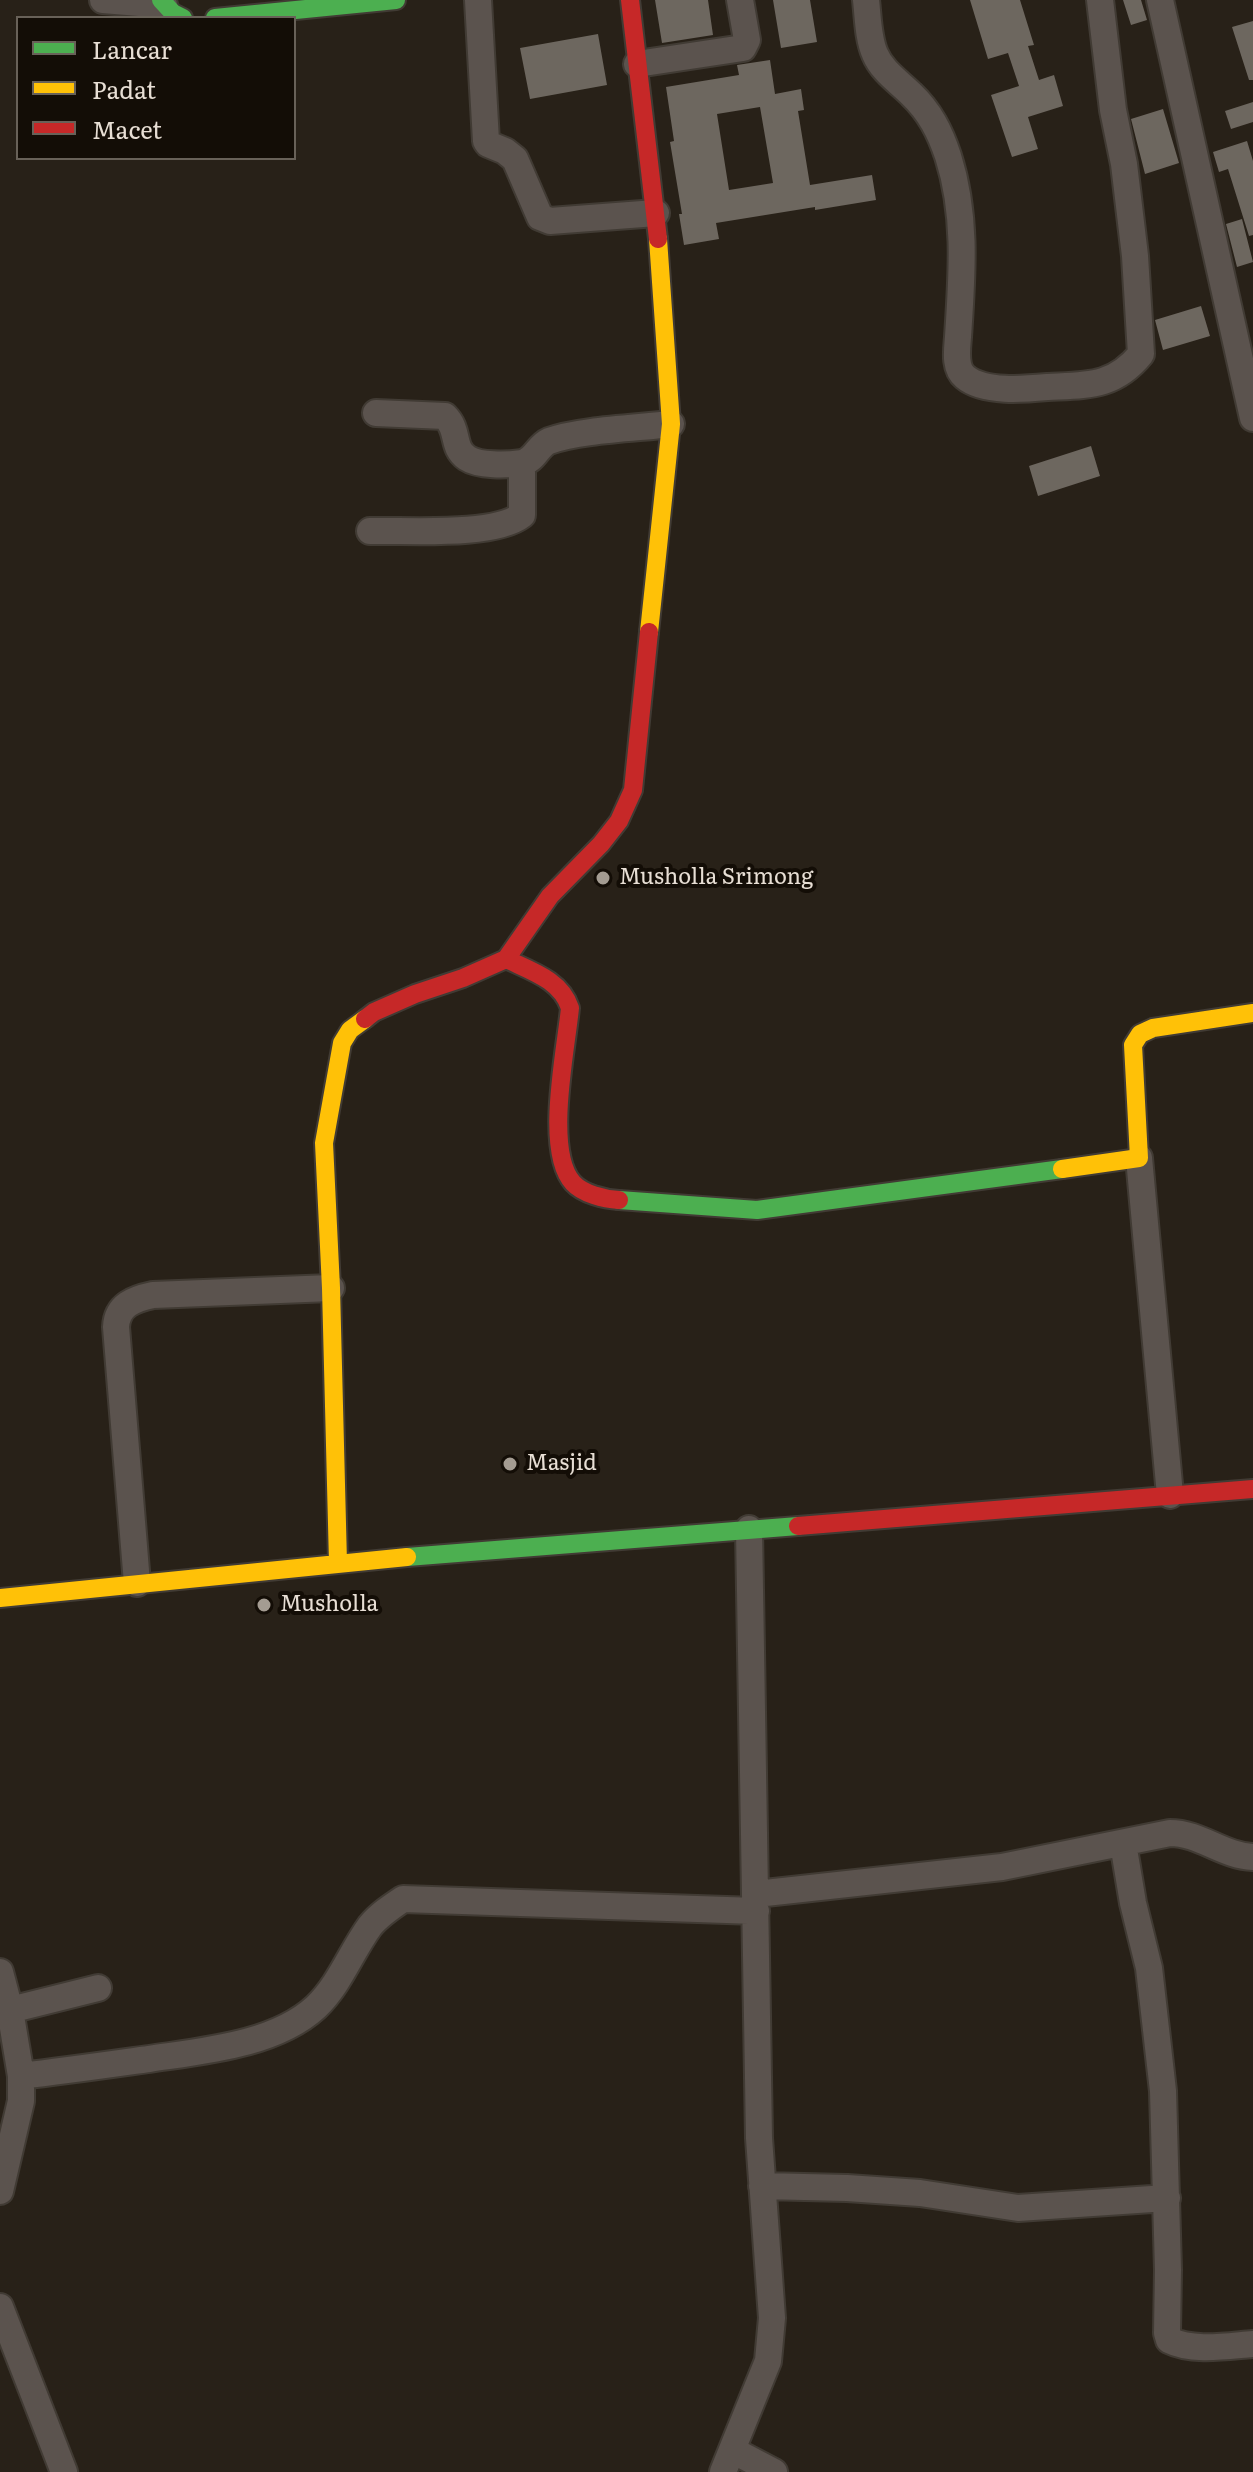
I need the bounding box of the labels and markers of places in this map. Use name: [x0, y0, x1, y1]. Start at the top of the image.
place label: Musholla Srimong: [619, 865, 813, 891]
marker: Musholla Srimong: [594, 869, 612, 887]
place label: Masjid: [526, 1451, 597, 1477]
marker: Masjid: [501, 1455, 519, 1473]
place label: Musholla: [280, 1592, 378, 1618]
marker: Musholla: [255, 1596, 273, 1614]

